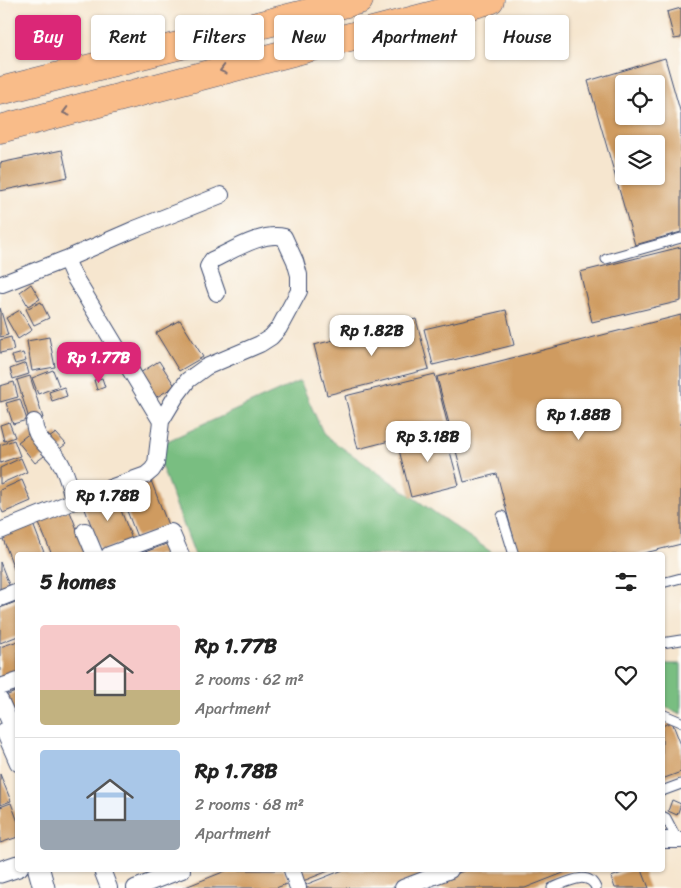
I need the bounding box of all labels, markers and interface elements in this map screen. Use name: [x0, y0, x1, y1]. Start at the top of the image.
chip: Buy: [15, 15, 81, 60]
chip: Rent: [91, 15, 165, 60]
chip: Filters: [175, 15, 264, 60]
chip: New: [274, 15, 344, 60]
chip: Apartment: [354, 15, 475, 60]
chip: House: [485, 15, 569, 60]
one-way arrow: [218, 64, 227, 75]
map controls: [615, 75, 665, 185]
button: locate: [615, 75, 665, 125]
one-way arrow: [62, 106, 70, 116]
button: layers: [615, 135, 665, 185]
pin: Rp 1.82B: [320, 314, 424, 357]
text: Rp 1.82B: [341, 316, 404, 345]
pin: Rp 1.77B: [47, 342, 151, 384]
text: Rp 1.77B: [68, 343, 130, 372]
pin: Rp 1.88B: [527, 398, 631, 441]
text: Rp 1.88B: [547, 400, 611, 429]
pin: Rp 3.18B: [376, 420, 480, 463]
text: Rp 3.18B: [397, 422, 459, 451]
pin: Rp 1.78B: [56, 480, 160, 522]
text: Rp 1.78B: [77, 481, 139, 510]
text: 5 homes: [40, 563, 116, 601]
icon: filters: [612, 568, 640, 596]
text: Rp 1.77B: [195, 627, 277, 665]
icon: home: [80, 645, 140, 705]
icon: heart: [612, 661, 640, 689]
text: 2 rooms · 62 m²: [195, 665, 304, 694]
text: Apartment: [195, 694, 271, 723]
text: Rp 1.78B: [195, 752, 278, 790]
icon: home: [80, 770, 140, 830]
icon: heart: [612, 786, 640, 814]
text: 2 rooms · 68 m²: [195, 790, 304, 819]
text: Apartment: [195, 819, 271, 848]

